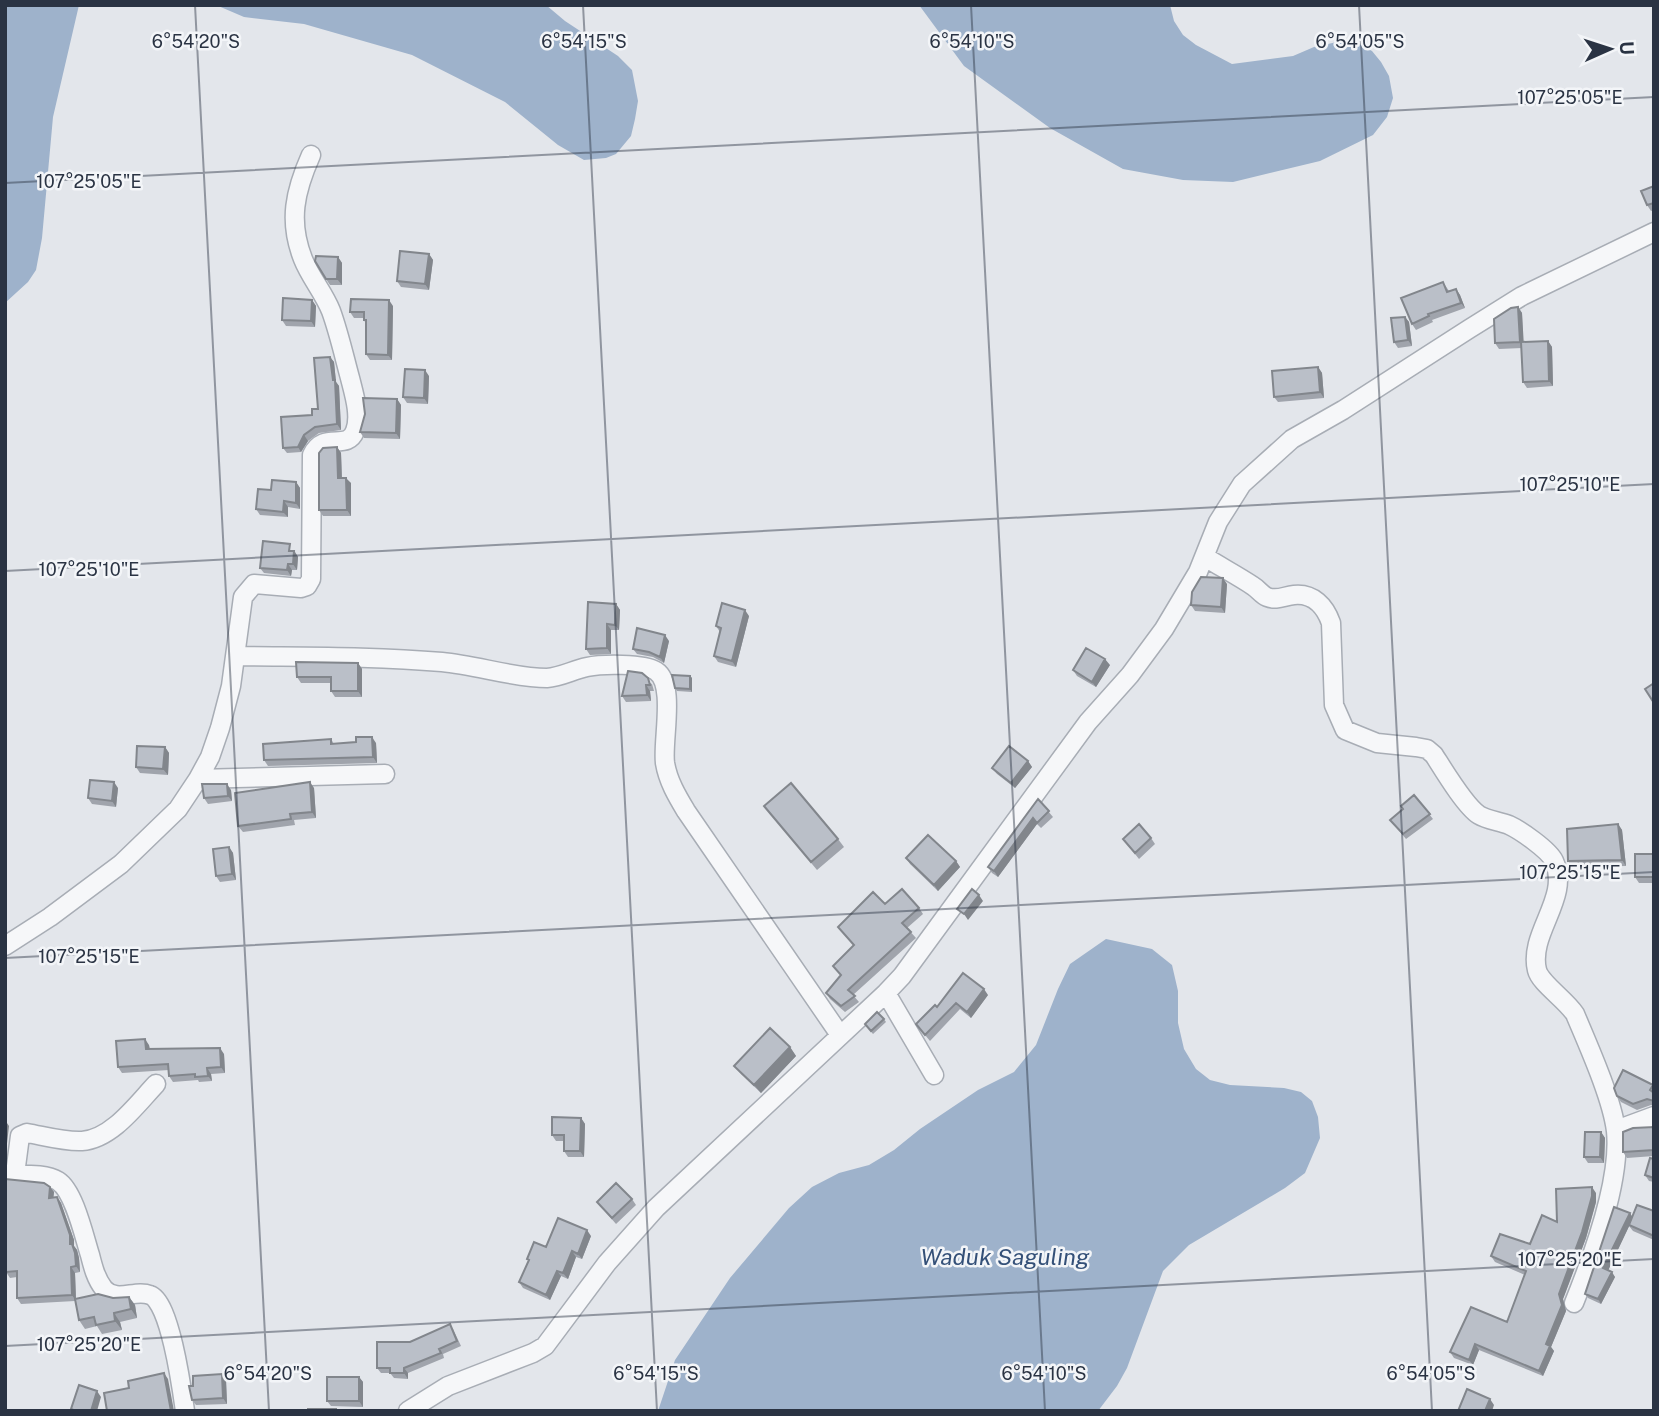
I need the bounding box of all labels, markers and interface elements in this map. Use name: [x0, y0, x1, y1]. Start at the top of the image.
north arrow: [1575, 14, 1645, 84]
text: 6°54'20"S: [152, 31, 240, 52]
text: 6°54'15"S: [541, 31, 627, 52]
text: 6°54'10"S: [930, 31, 1014, 52]
text: 6°54'05"S: [1315, 31, 1405, 52]
text: U: [1616, 41, 1638, 56]
text: 107°25'05"E: [1517, 87, 1623, 108]
text: 107°25'05"E: [36, 171, 142, 192]
text: 107°25'10"E: [1519, 474, 1621, 495]
text: 107°25'10"E: [38, 559, 140, 580]
text: 107°25'15"E: [1519, 862, 1621, 883]
text: 107°25'15"E: [38, 946, 140, 967]
water label: Waduk Saguling: [920, 1243, 1090, 1270]
text: 107°25'20"E: [1518, 1249, 1622, 1270]
text: 107°25'20"E: [37, 1334, 141, 1355]
text: 6°54'20"S: [224, 1363, 312, 1384]
text: 6°54'15"S: [613, 1363, 699, 1384]
text: 6°54'10"S: [1002, 1363, 1086, 1384]
text: 6°54'05"S: [1386, 1363, 1476, 1384]

